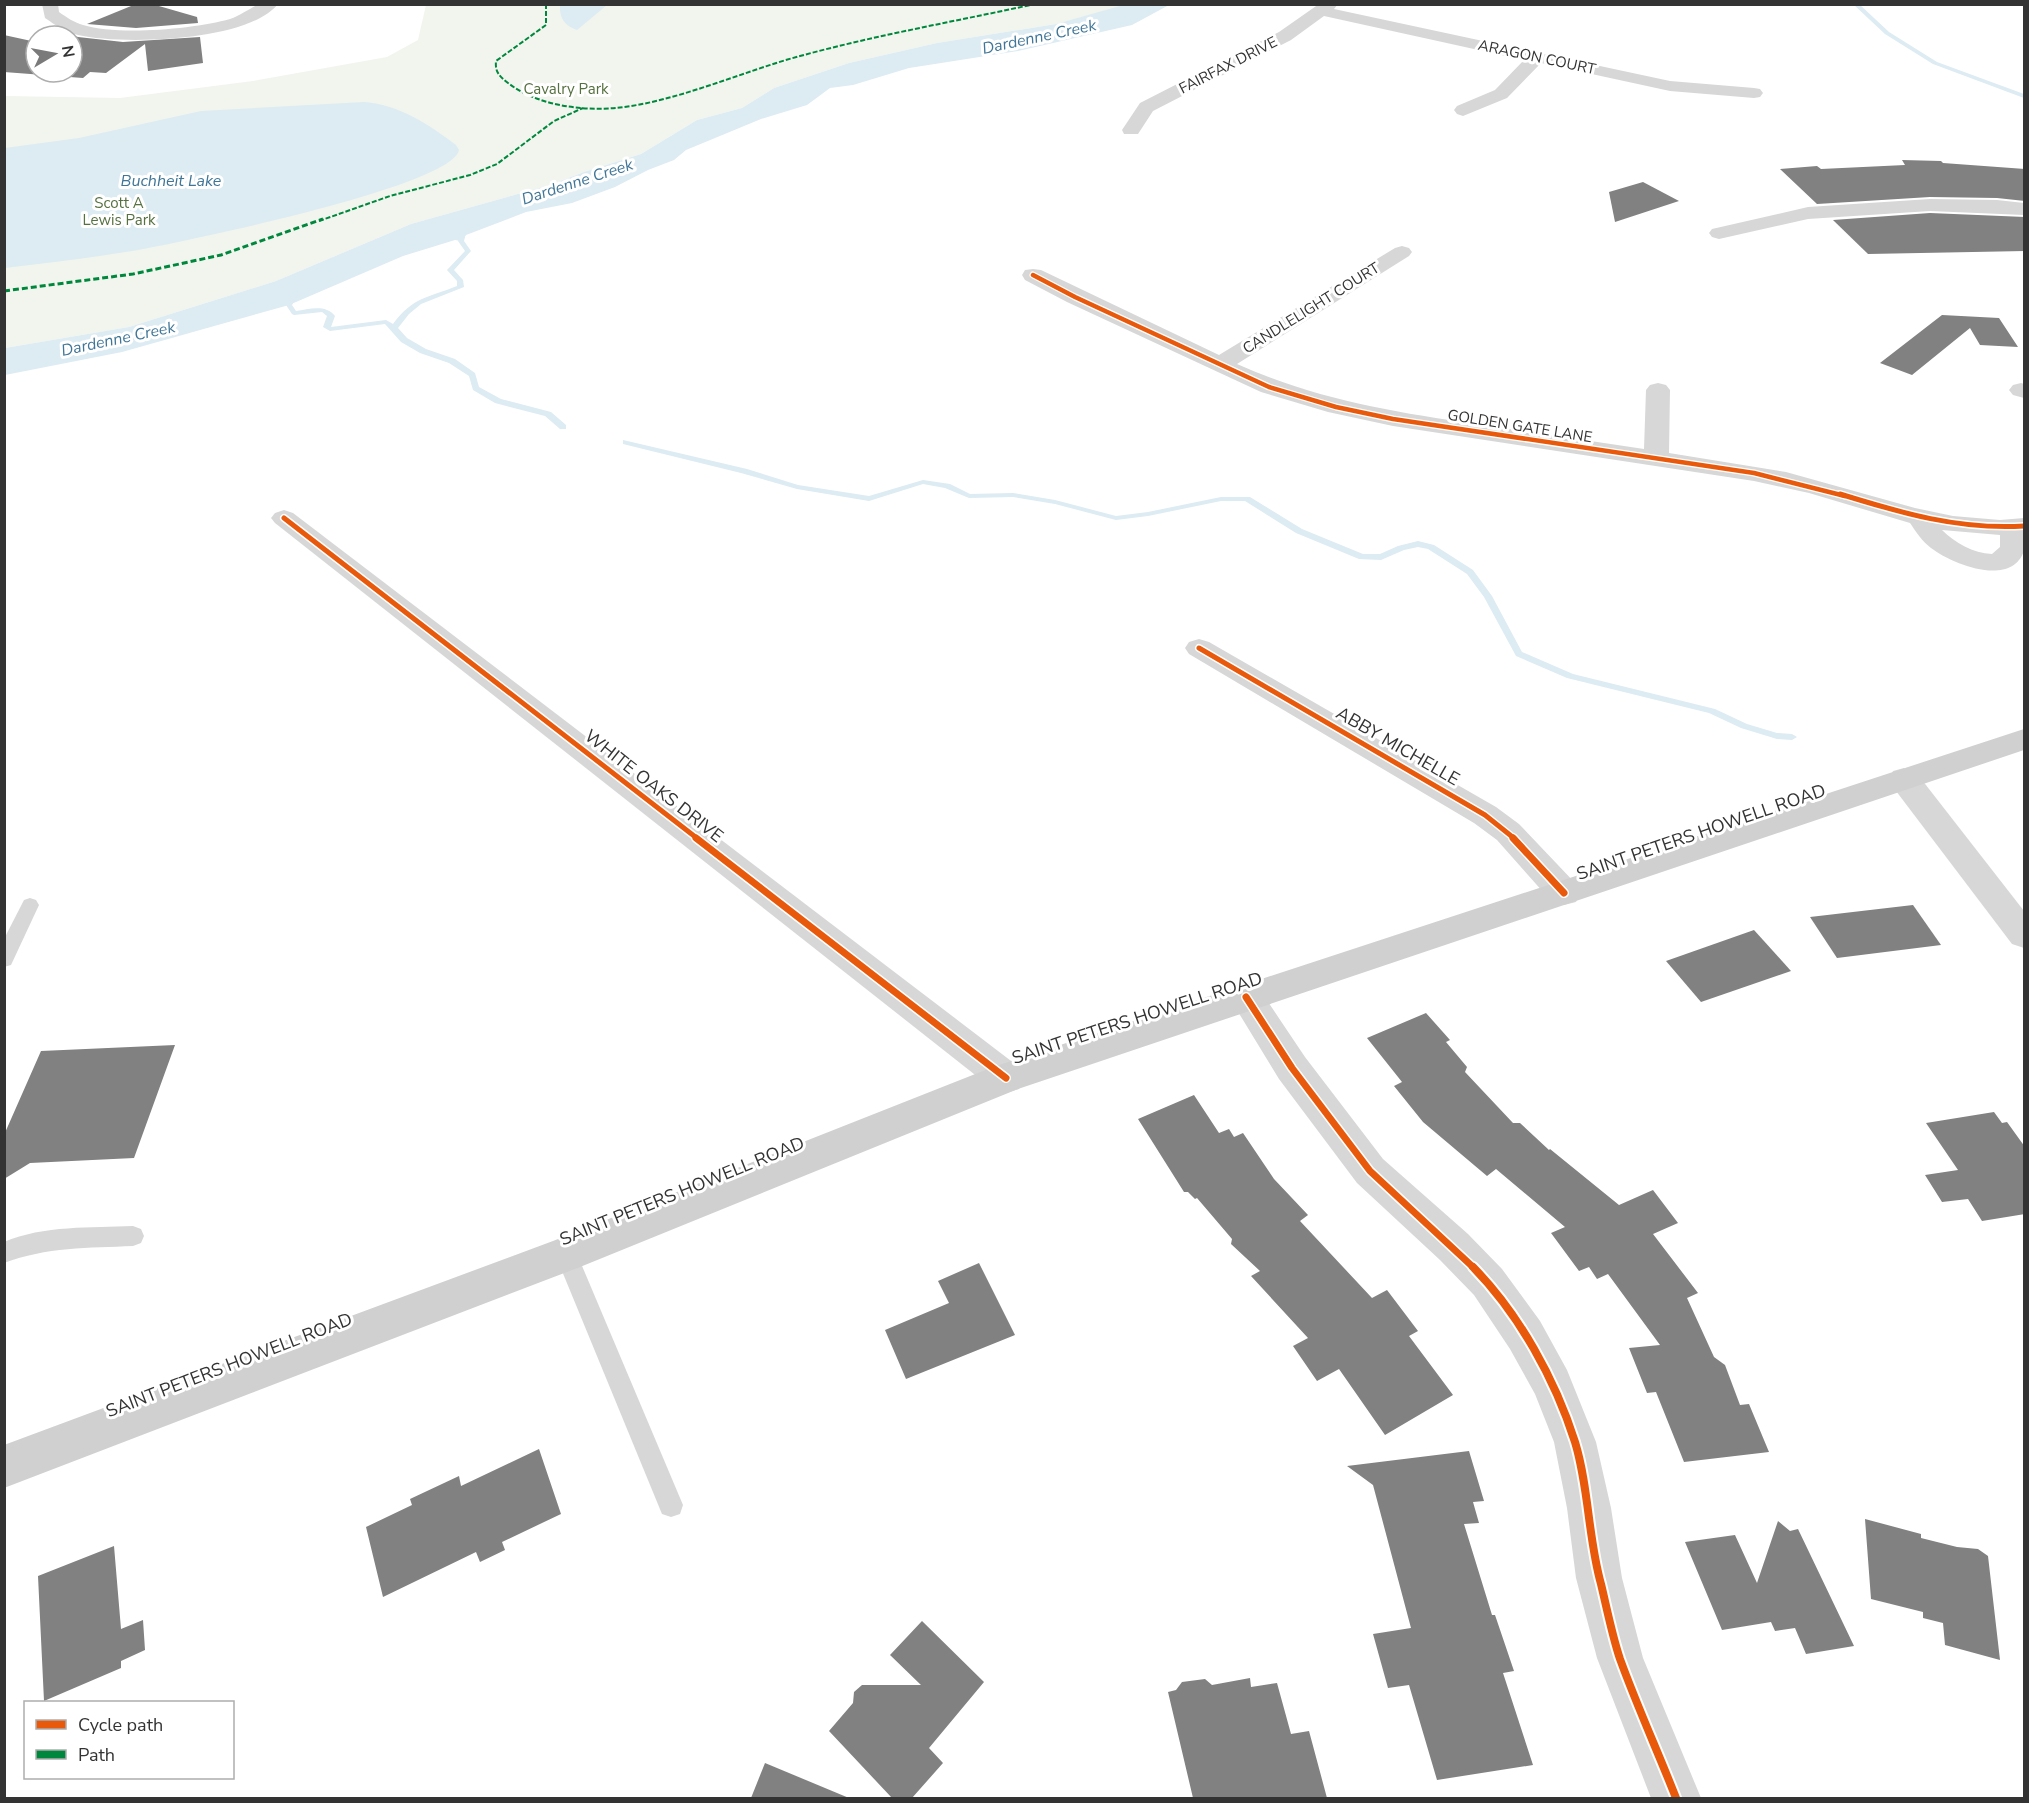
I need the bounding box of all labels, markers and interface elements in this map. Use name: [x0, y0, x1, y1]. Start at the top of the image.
water label: Dardenne Creek: [980, 14, 1099, 60]
north arrow: [24, 24, 84, 84]
street label: FAIRFAX DRIVE: [1175, 32, 1281, 98]
street label: ARAGON COURT: [1476, 35, 1598, 79]
text: N: [56, 44, 80, 59]
park label: Cavalry Park: [523, 79, 609, 99]
water label: Dardenne Creek: [519, 153, 637, 210]
water label: Buchheit Lake: [121, 170, 222, 192]
park label: Scott A Lewis Park: [82, 193, 156, 230]
street label: CANDLELIGHT COURT: [1239, 258, 1383, 358]
water label: Dardenne Creek: [59, 316, 178, 362]
street label: GOLDEN GATE LANE: [1446, 405, 1594, 447]
street label: ABBY MICHELLE: [1332, 701, 1464, 791]
street label: WHITE OAKS DRIVE: [580, 724, 728, 848]
street label: SAINT PETERS HOWELL ROAD: [1573, 778, 1829, 886]
street label: SAINT PETERS HOWELL ROAD: [1009, 966, 1265, 1070]
street label: SAINT PETERS HOWELL ROAD: [556, 1131, 808, 1251]
street label: SAINT PETERS HOWELL ROAD: [102, 1307, 356, 1423]
legend: [24, 1701, 234, 1779]
text: Cycle path: [78, 1713, 163, 1737]
text: Path: [78, 1743, 115, 1767]

